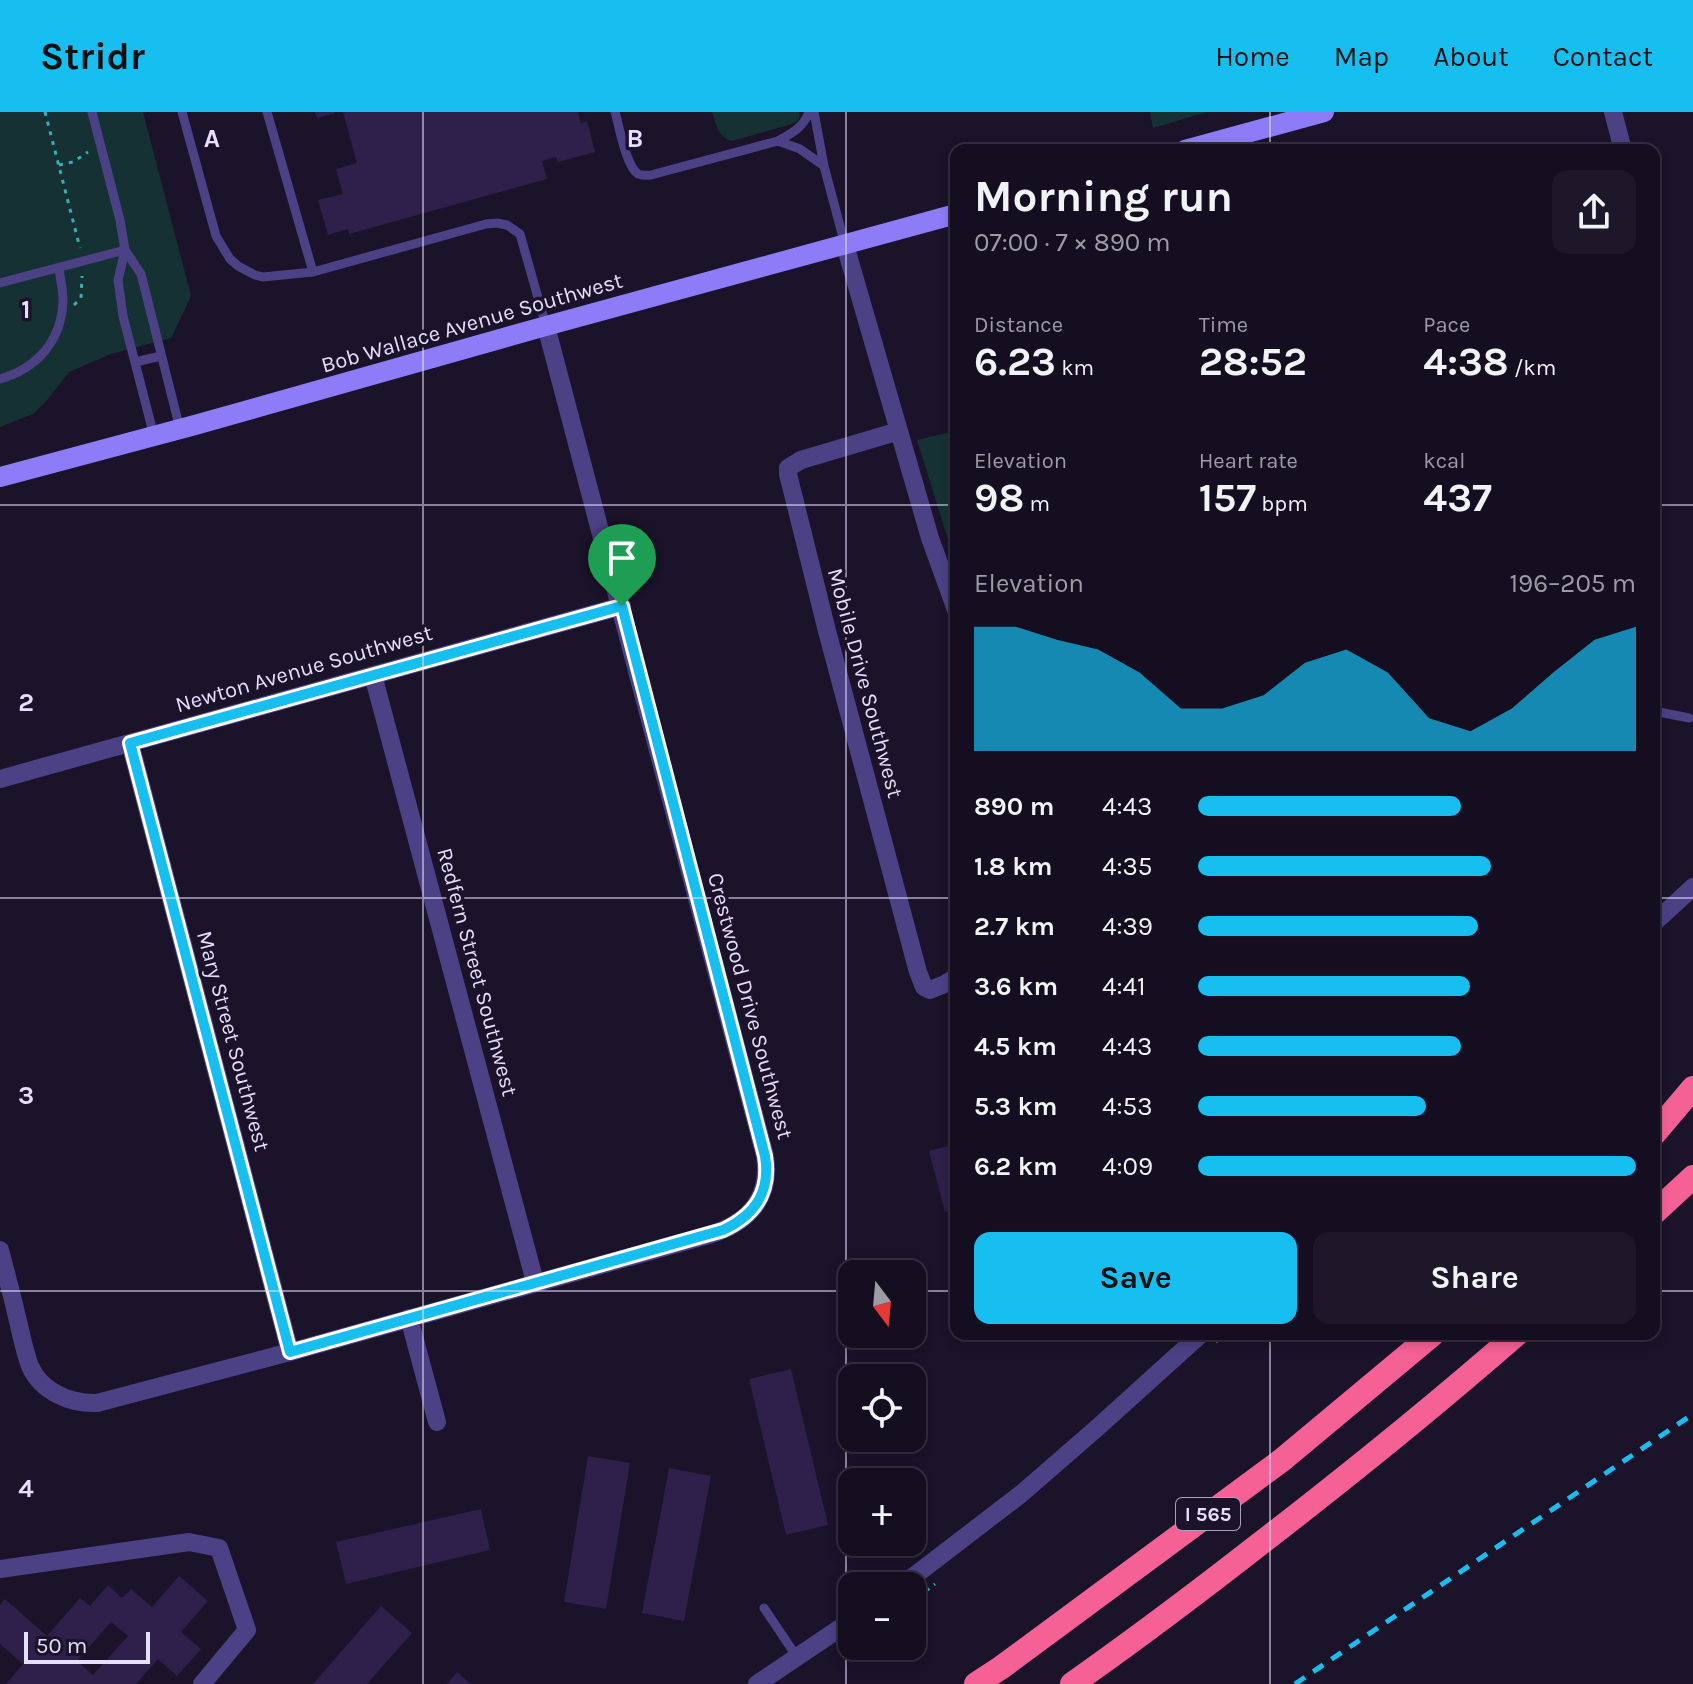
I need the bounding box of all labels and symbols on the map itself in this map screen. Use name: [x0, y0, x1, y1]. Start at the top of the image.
text: A: [204, 123, 220, 154]
text: B: [627, 123, 643, 154]
street label: Bob Wallace Avenue Southwest: [318, 267, 626, 379]
text: 1: [21, 294, 31, 325]
pin: [588, 524, 656, 606]
street label: Mobile Drive Southwest: [822, 565, 908, 801]
street label: Newton Avenue Southwest: [173, 620, 435, 718]
text: 2: [18, 687, 34, 718]
street label: Redfern Street Southwest: [431, 845, 523, 1099]
street label: Crestwood Drive Southwest: [702, 870, 798, 1142]
street label: Mary Street Southwest: [191, 928, 275, 1154]
text: 3: [18, 1080, 34, 1111]
north arrow: [838, 1260, 926, 1348]
text: 4: [18, 1473, 34, 1504]
road number: I 565: [1176, 1498, 1240, 1530]
scale bar: [24, 1628, 150, 1664]

